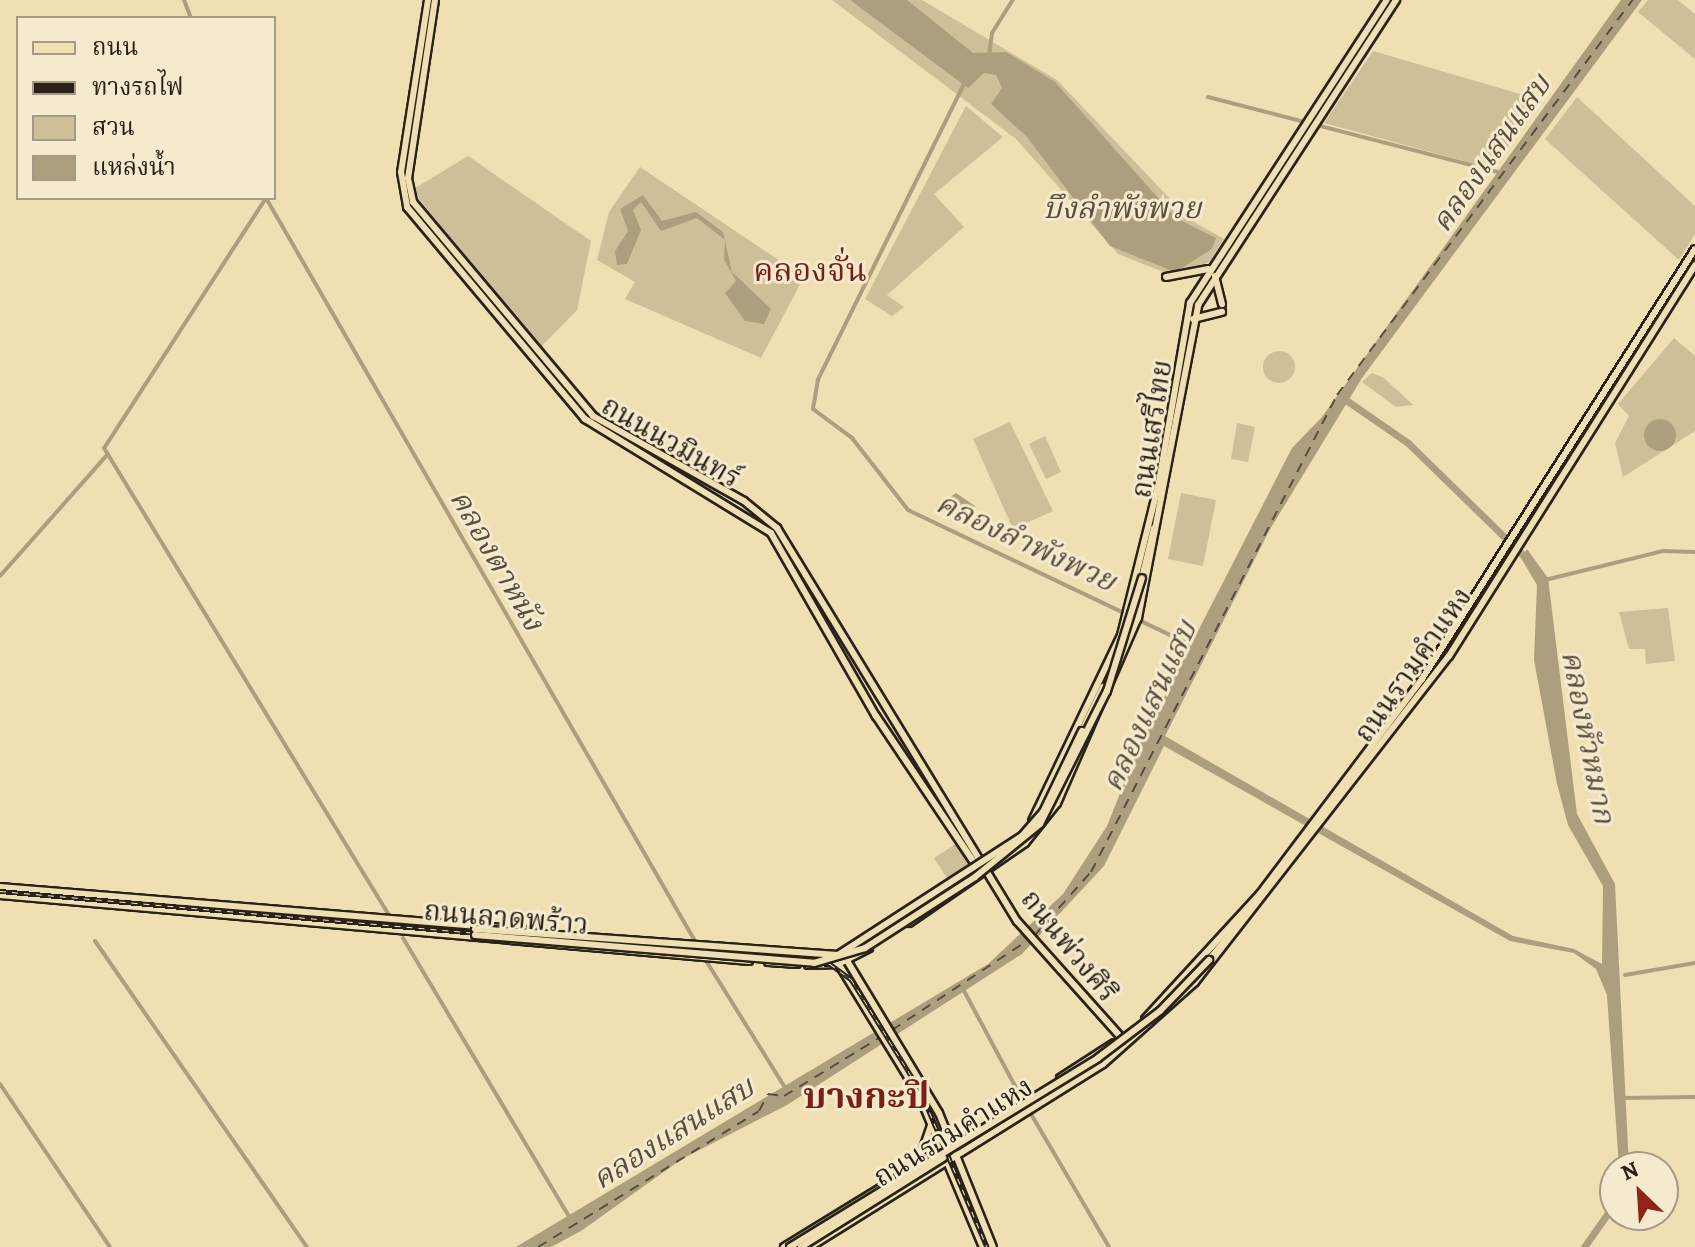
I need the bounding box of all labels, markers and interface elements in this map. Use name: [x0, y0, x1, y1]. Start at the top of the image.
legend: [16, 16, 276, 200]
text: ถนน: [92, 31, 138, 63]
water label: คลองแสนแสบ: [1424, 67, 1558, 239]
text: ทางรถไฟ: [92, 71, 184, 103]
text: สวน: [92, 111, 135, 143]
text: แหล่งน้ำ: [92, 151, 176, 183]
water label: บึงลำพังพวย: [1043, 190, 1201, 226]
district label: คลองจั่น: [753, 251, 867, 289]
street label: ถนนเสรีไทย: [1125, 358, 1179, 500]
street label: ถนนนวมินทร์: [596, 389, 746, 495]
water label: คลองตาหนัง: [442, 483, 552, 637]
water label: คลองลำพังพวย: [931, 485, 1121, 599]
street label: ถนนรามคำแหง: [1347, 581, 1479, 749]
water label: คลองแสนแสบ: [1094, 615, 1204, 797]
water label: คลองหัวหมาก: [1554, 648, 1622, 826]
street label: ถนนพ่วงศิริ: [1014, 883, 1124, 1009]
street label: ถนนลาดพร้าว: [422, 894, 590, 942]
water label: คลองแสนแสบ: [585, 1069, 761, 1197]
street label: ถนนรามคำแหง: [867, 1070, 1039, 1194]
district label: บางกะปิ: [803, 1074, 929, 1118]
north arrow: [1599, 1151, 1679, 1231]
text: N: [1616, 1154, 1643, 1188]

